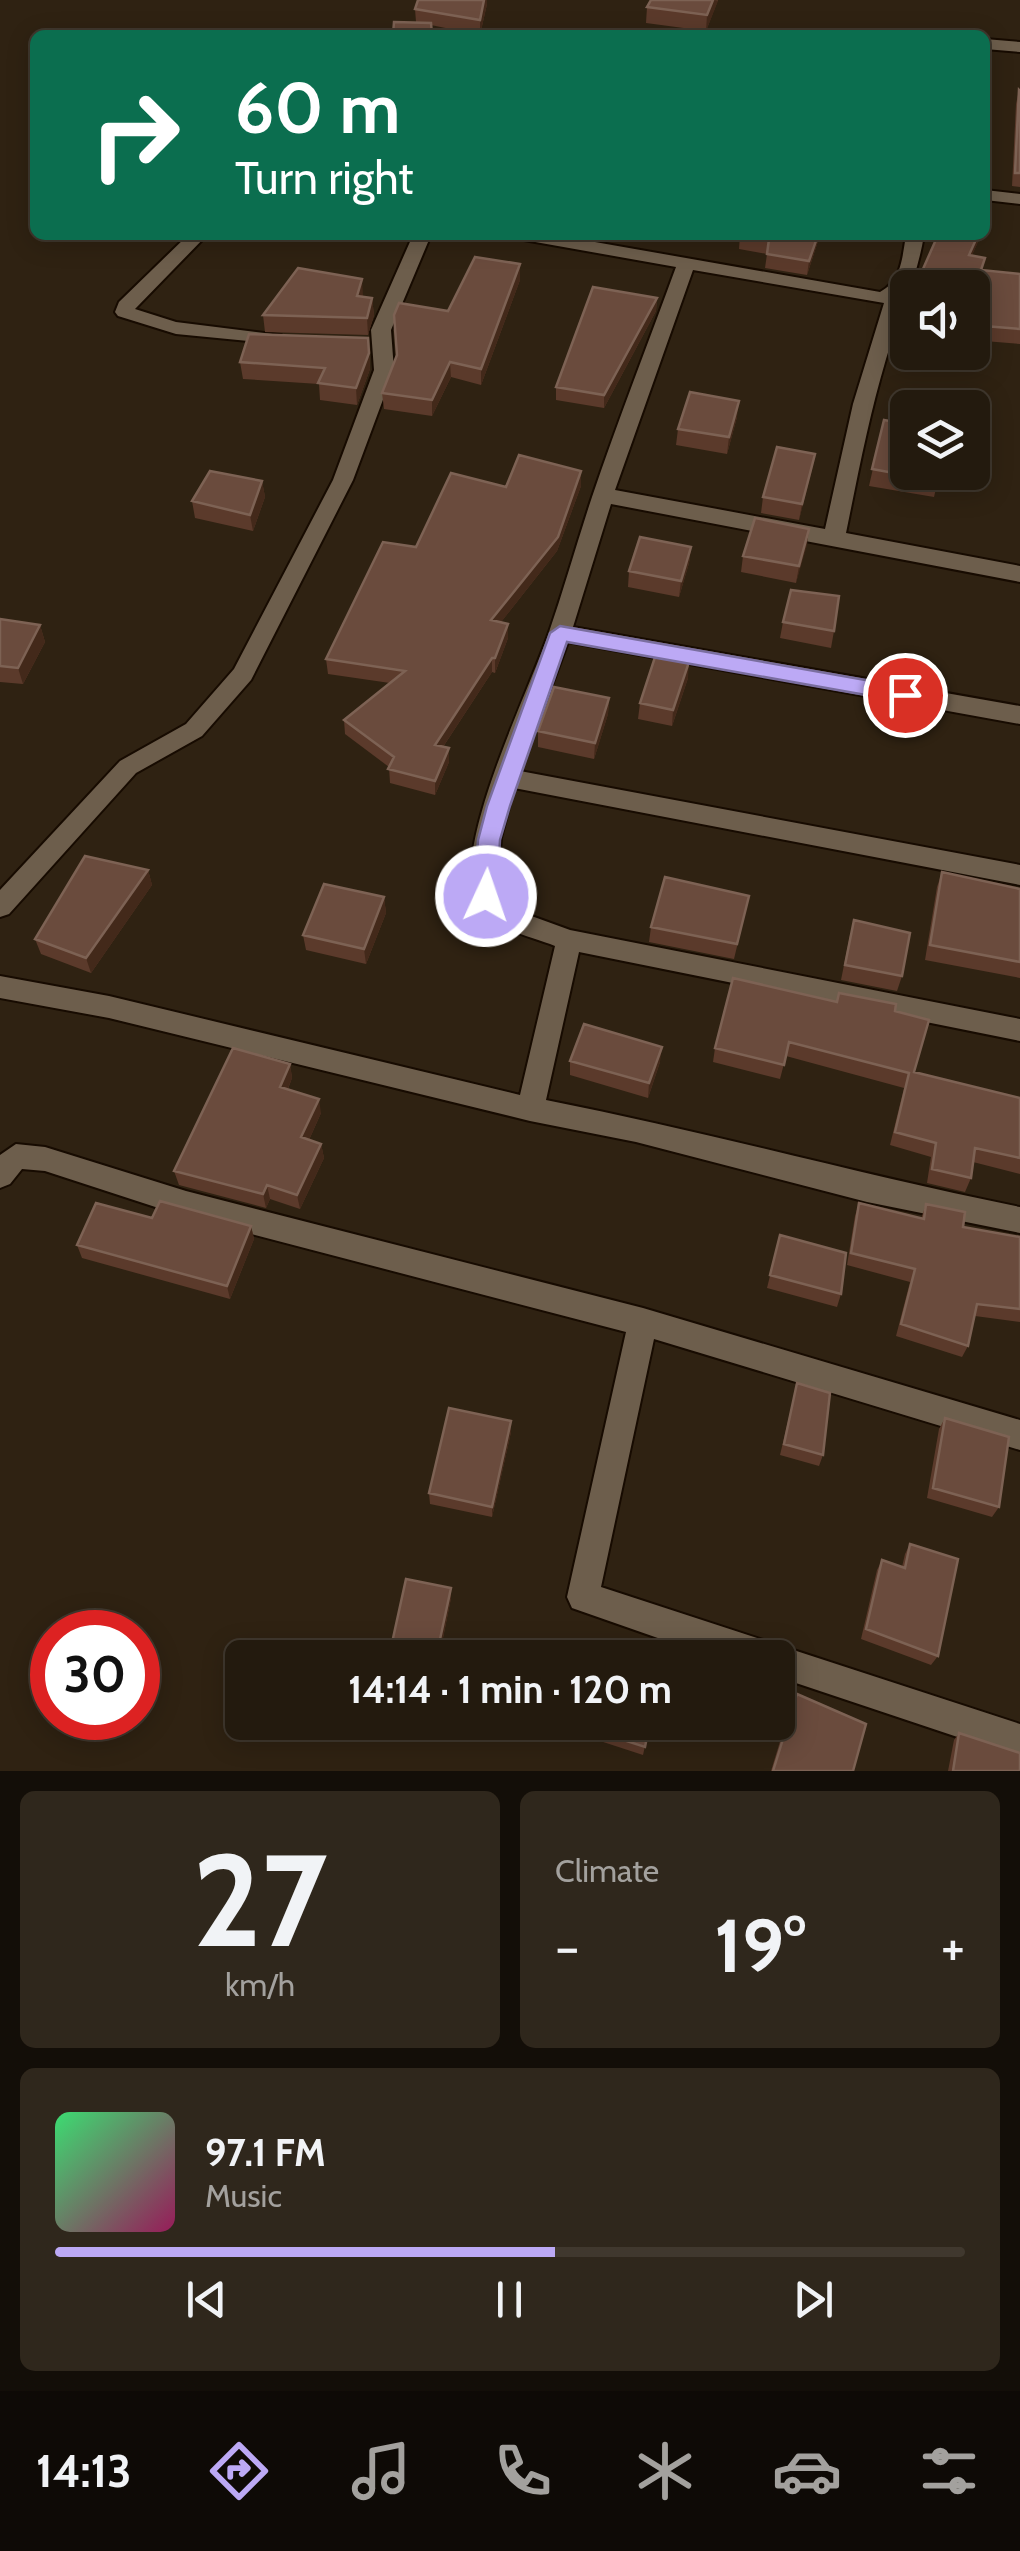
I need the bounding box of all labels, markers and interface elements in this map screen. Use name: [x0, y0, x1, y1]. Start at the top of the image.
text: 60 m: [235, 65, 400, 151]
icon: right: [70, 70, 200, 200]
text: Turn right: [235, 151, 414, 205]
map controls: [890, 270, 990, 490]
button: sound: [890, 270, 990, 370]
button: layers: [890, 390, 990, 490]
pin: [863, 653, 948, 738]
icon: arrive: [878, 668, 933, 723]
position arrow: [434, 844, 538, 948]
speed limit sign: 30: [30, 1610, 160, 1740]
text: 14:14 · 1 min · 120 m: [348, 1666, 672, 1713]
text: 27: [192, 1821, 328, 1979]
text: Climate: [555, 1851, 659, 1890]
text: 19°: [714, 1900, 806, 1991]
text: −: [555, 1913, 579, 1980]
text: +: [941, 1913, 965, 1980]
text: km/h: [225, 1965, 295, 2004]
text: 97.1 FM: [205, 2129, 326, 2176]
text: Music: [205, 2176, 282, 2215]
icon: previous: [179, 2272, 234, 2327]
icon: pause: [482, 2272, 537, 2327]
icon: next: [786, 2272, 841, 2327]
icon: directions: [204, 2436, 274, 2506]
icon: music: [346, 2436, 416, 2506]
icon: phone: [488, 2436, 558, 2506]
icon: climate: [630, 2436, 700, 2506]
icon: car: [772, 2436, 842, 2506]
icon: filters: [914, 2436, 984, 2506]
text: 14:13: [36, 2444, 131, 2498]

